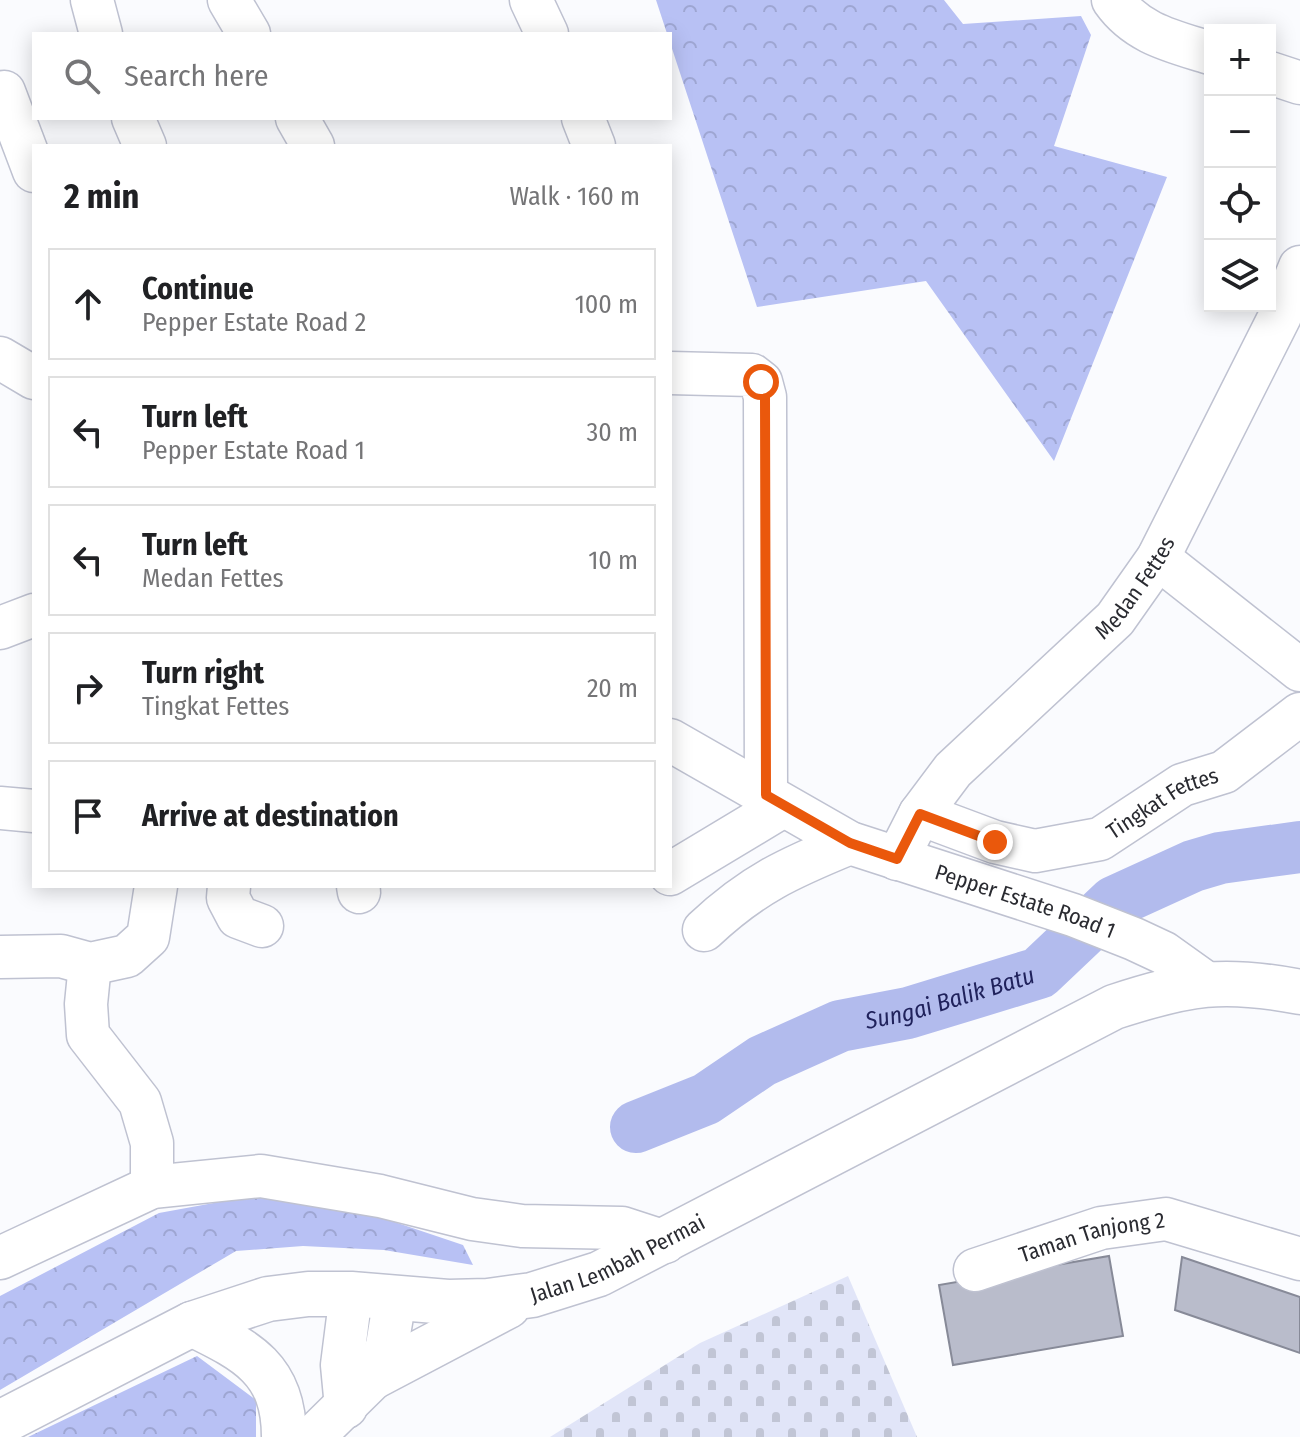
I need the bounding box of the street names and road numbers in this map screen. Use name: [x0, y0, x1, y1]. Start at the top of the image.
street label: Medan Fettes: [1089, 532, 1180, 645]
street label: Tingkat Fettes: [1101, 761, 1221, 845]
street label: Pepper Estate Road 1: [932, 858, 1119, 944]
street label: Taman Tanjong 2: [1015, 1206, 1166, 1268]
street label: Jalan Lembah Permai: [527, 1208, 709, 1308]

